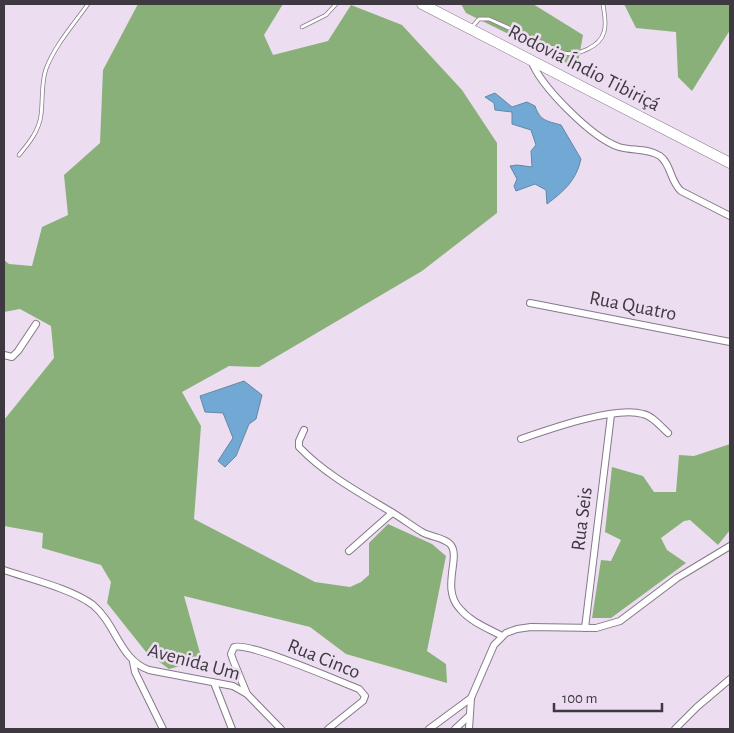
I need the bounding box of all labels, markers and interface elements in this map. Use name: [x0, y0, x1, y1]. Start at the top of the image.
street label: Rodovia Índio Tibiriçá: [505, 20, 664, 115]
street label: Rua Quatro: [588, 288, 678, 324]
street label: Rua Seis: [568, 486, 596, 552]
street label: Rua Cinco: [285, 635, 363, 683]
street label: Avenida Um: [146, 640, 242, 684]
scale bar: [554, 680, 662, 712]
text: 100 m: [562, 691, 597, 706]

